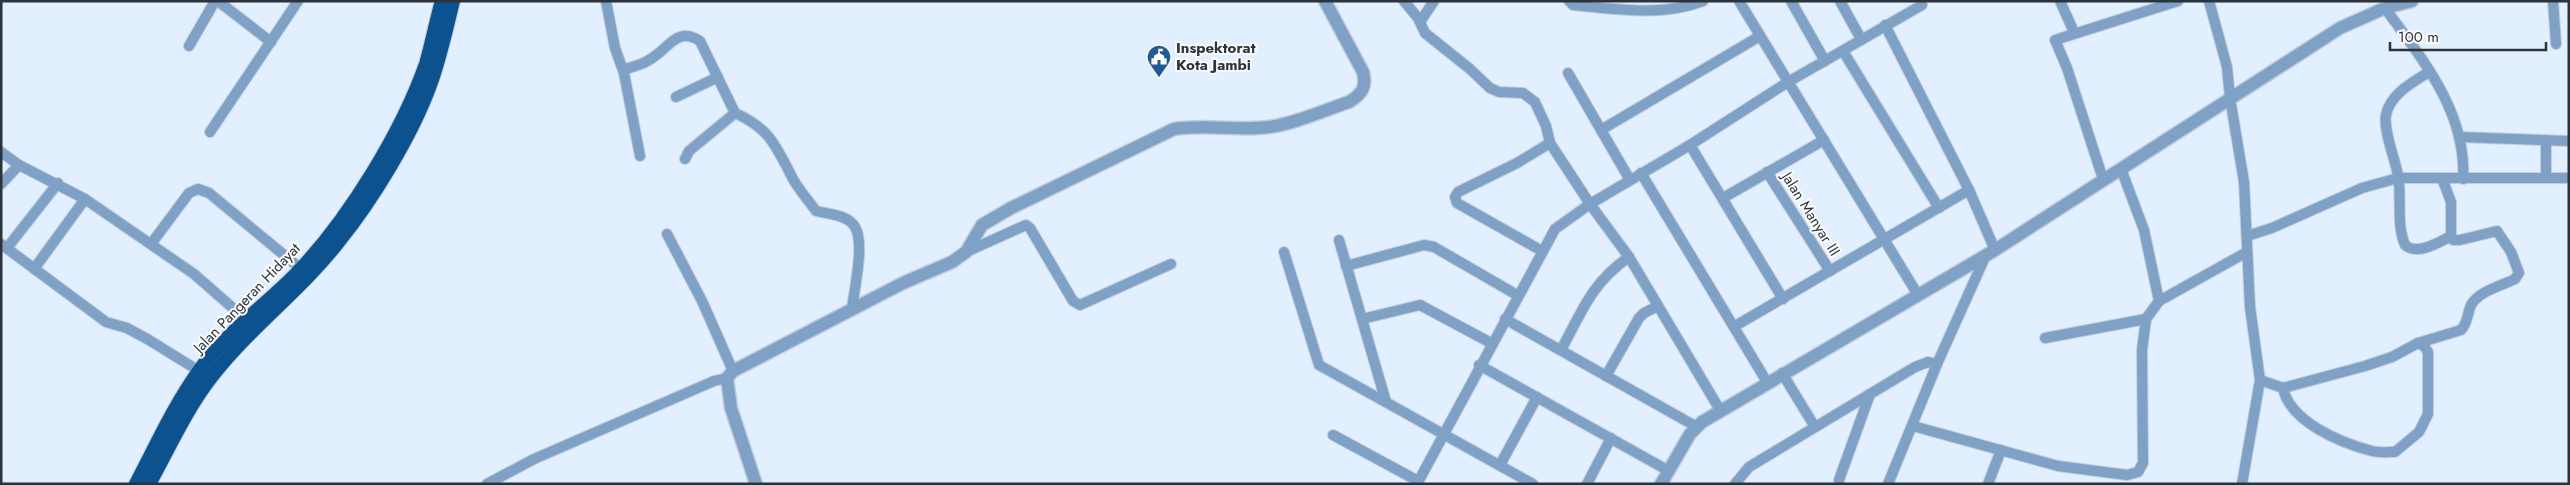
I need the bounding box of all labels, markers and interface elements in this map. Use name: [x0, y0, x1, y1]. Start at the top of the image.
scale bar: [2390, 20, 2546, 52]
text: 100 m: [2398, 26, 2439, 48]
place label: Inspektorat Kota Jambi: [1176, 37, 1256, 76]
public building icon: Inspektorat Kota Jambi: [1146, 44, 1172, 78]
street label: Jalan Manyar III: [1775, 166, 1846, 260]
street label: Jalan Pangeran Hidayat: [187, 238, 306, 359]

